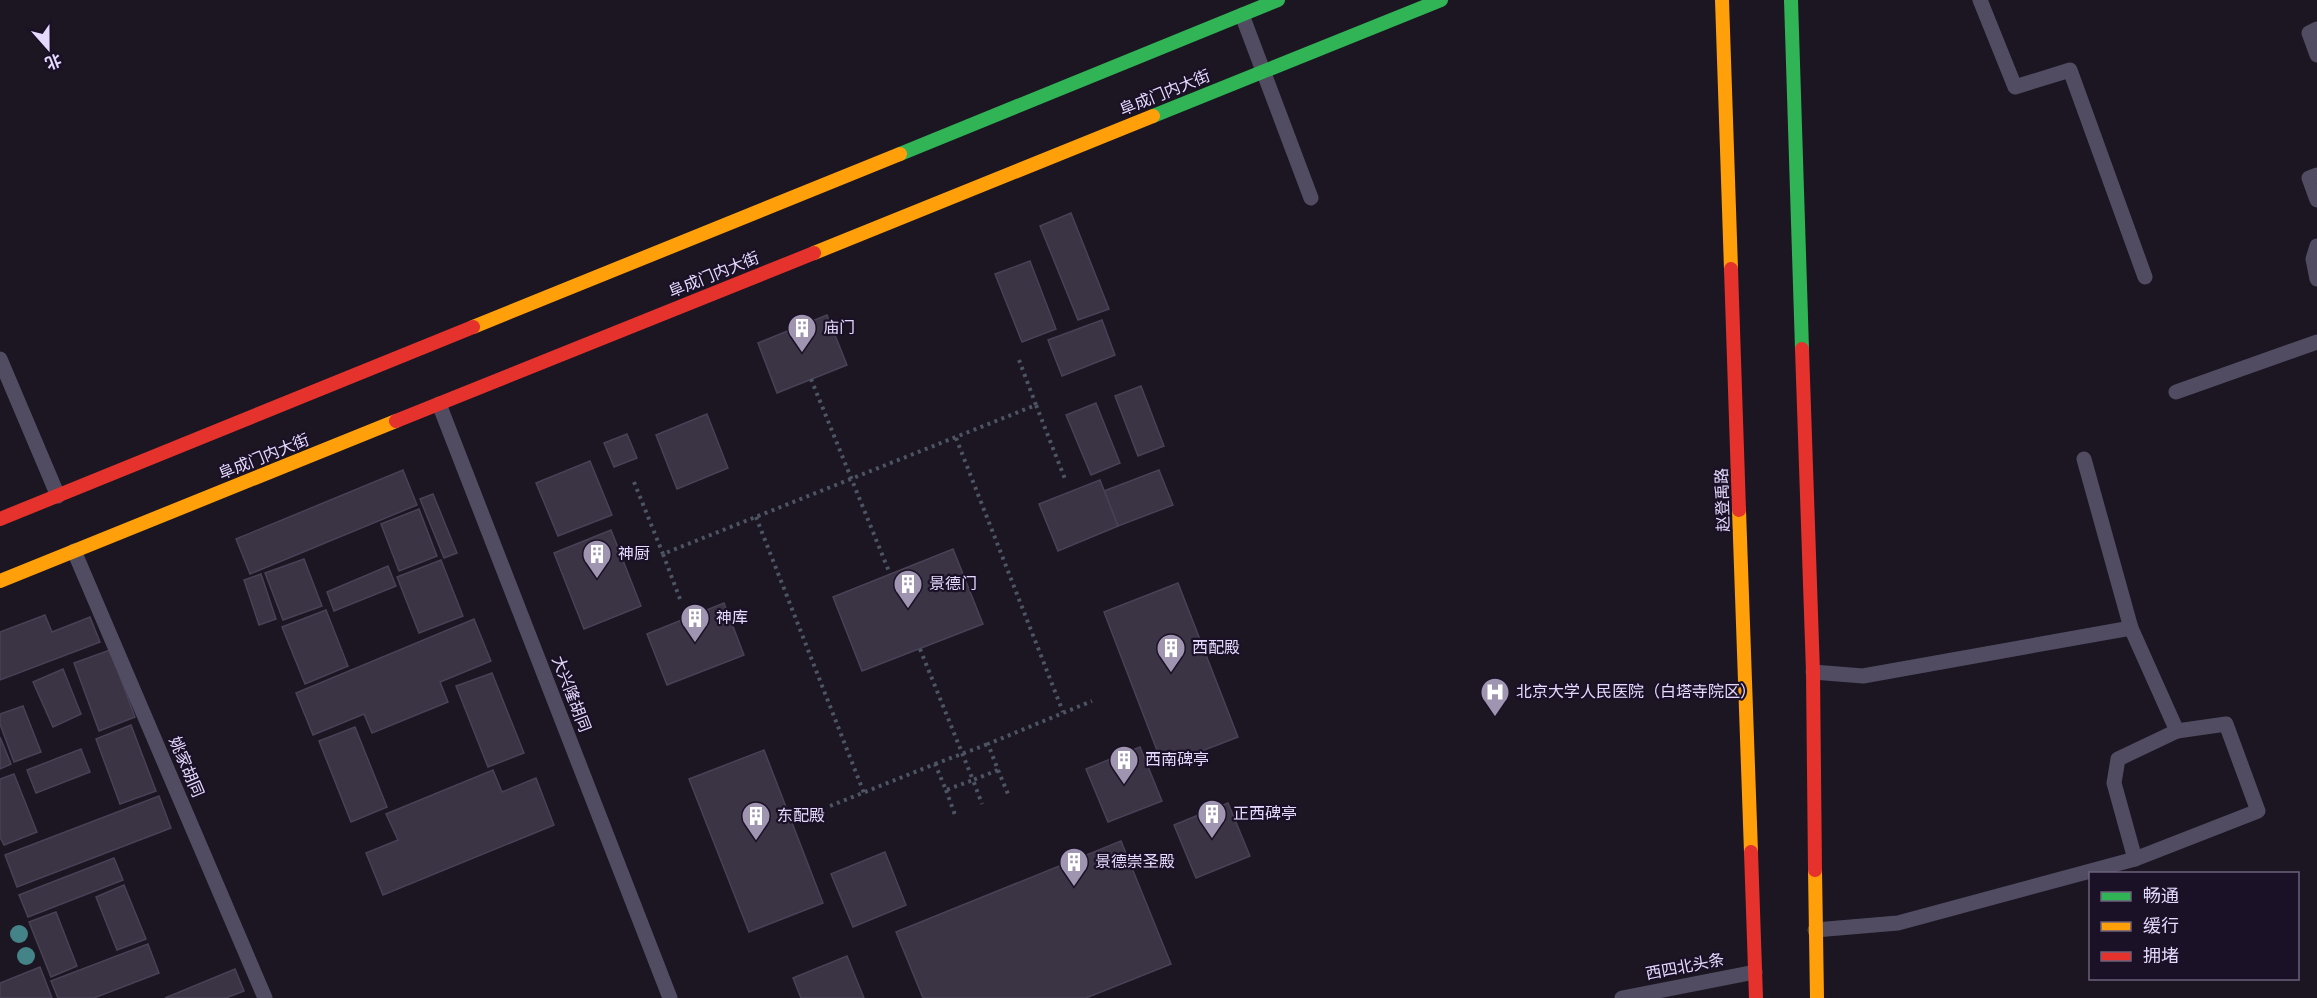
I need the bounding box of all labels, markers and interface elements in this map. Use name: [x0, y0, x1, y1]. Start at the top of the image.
north arrow: [18, 18, 78, 78]
text: 北: [42, 48, 64, 74]
street label: 阜成门内大街: [1116, 65, 1214, 121]
street label: 阜成门内大街: [665, 247, 763, 303]
building icon: 庙门: [786, 312, 818, 354]
place label: 庙门: [823, 317, 855, 339]
street label: 阜成门内大街: [215, 429, 313, 485]
street label: 赵登禹路: [1711, 468, 1735, 532]
building icon: 神厨: [581, 538, 613, 580]
place label: 神厨: [618, 543, 650, 565]
building icon: 景德门: [892, 568, 924, 610]
place label: 景德门: [929, 573, 977, 595]
building icon: 神库: [679, 602, 711, 644]
place label: 神库: [716, 607, 748, 629]
building icon: 西配殿: [1155, 632, 1187, 674]
place label: 西配殿: [1192, 637, 1240, 659]
street label: 大兴隆胡同: [546, 653, 596, 735]
hospital icon: 北京大学人民医院（白塔寺院区）: [1479, 676, 1511, 718]
place label: 北京大学人民医院（白塔寺院区）: [1516, 681, 1756, 703]
street label: 姚家胡同: [163, 733, 209, 801]
building icon: 西南碑亭: [1108, 744, 1140, 786]
place label: 西南碑亭: [1145, 749, 1209, 771]
building icon: 正西碑亭: [1196, 798, 1228, 840]
building icon: 东配殿: [740, 800, 772, 842]
place label: 正西碑亭: [1233, 803, 1297, 825]
place label: 东配殿: [777, 805, 825, 827]
building icon: 景德崇圣殿: [1058, 846, 1090, 888]
place label: 景德崇圣殿: [1095, 851, 1175, 873]
legend: [2089, 872, 2299, 980]
text: 畅通: [2143, 884, 2179, 909]
text: 缓行: [2143, 914, 2179, 939]
text: 拥堵: [2143, 944, 2179, 969]
street label: 西四北头条: [1644, 949, 1726, 985]

